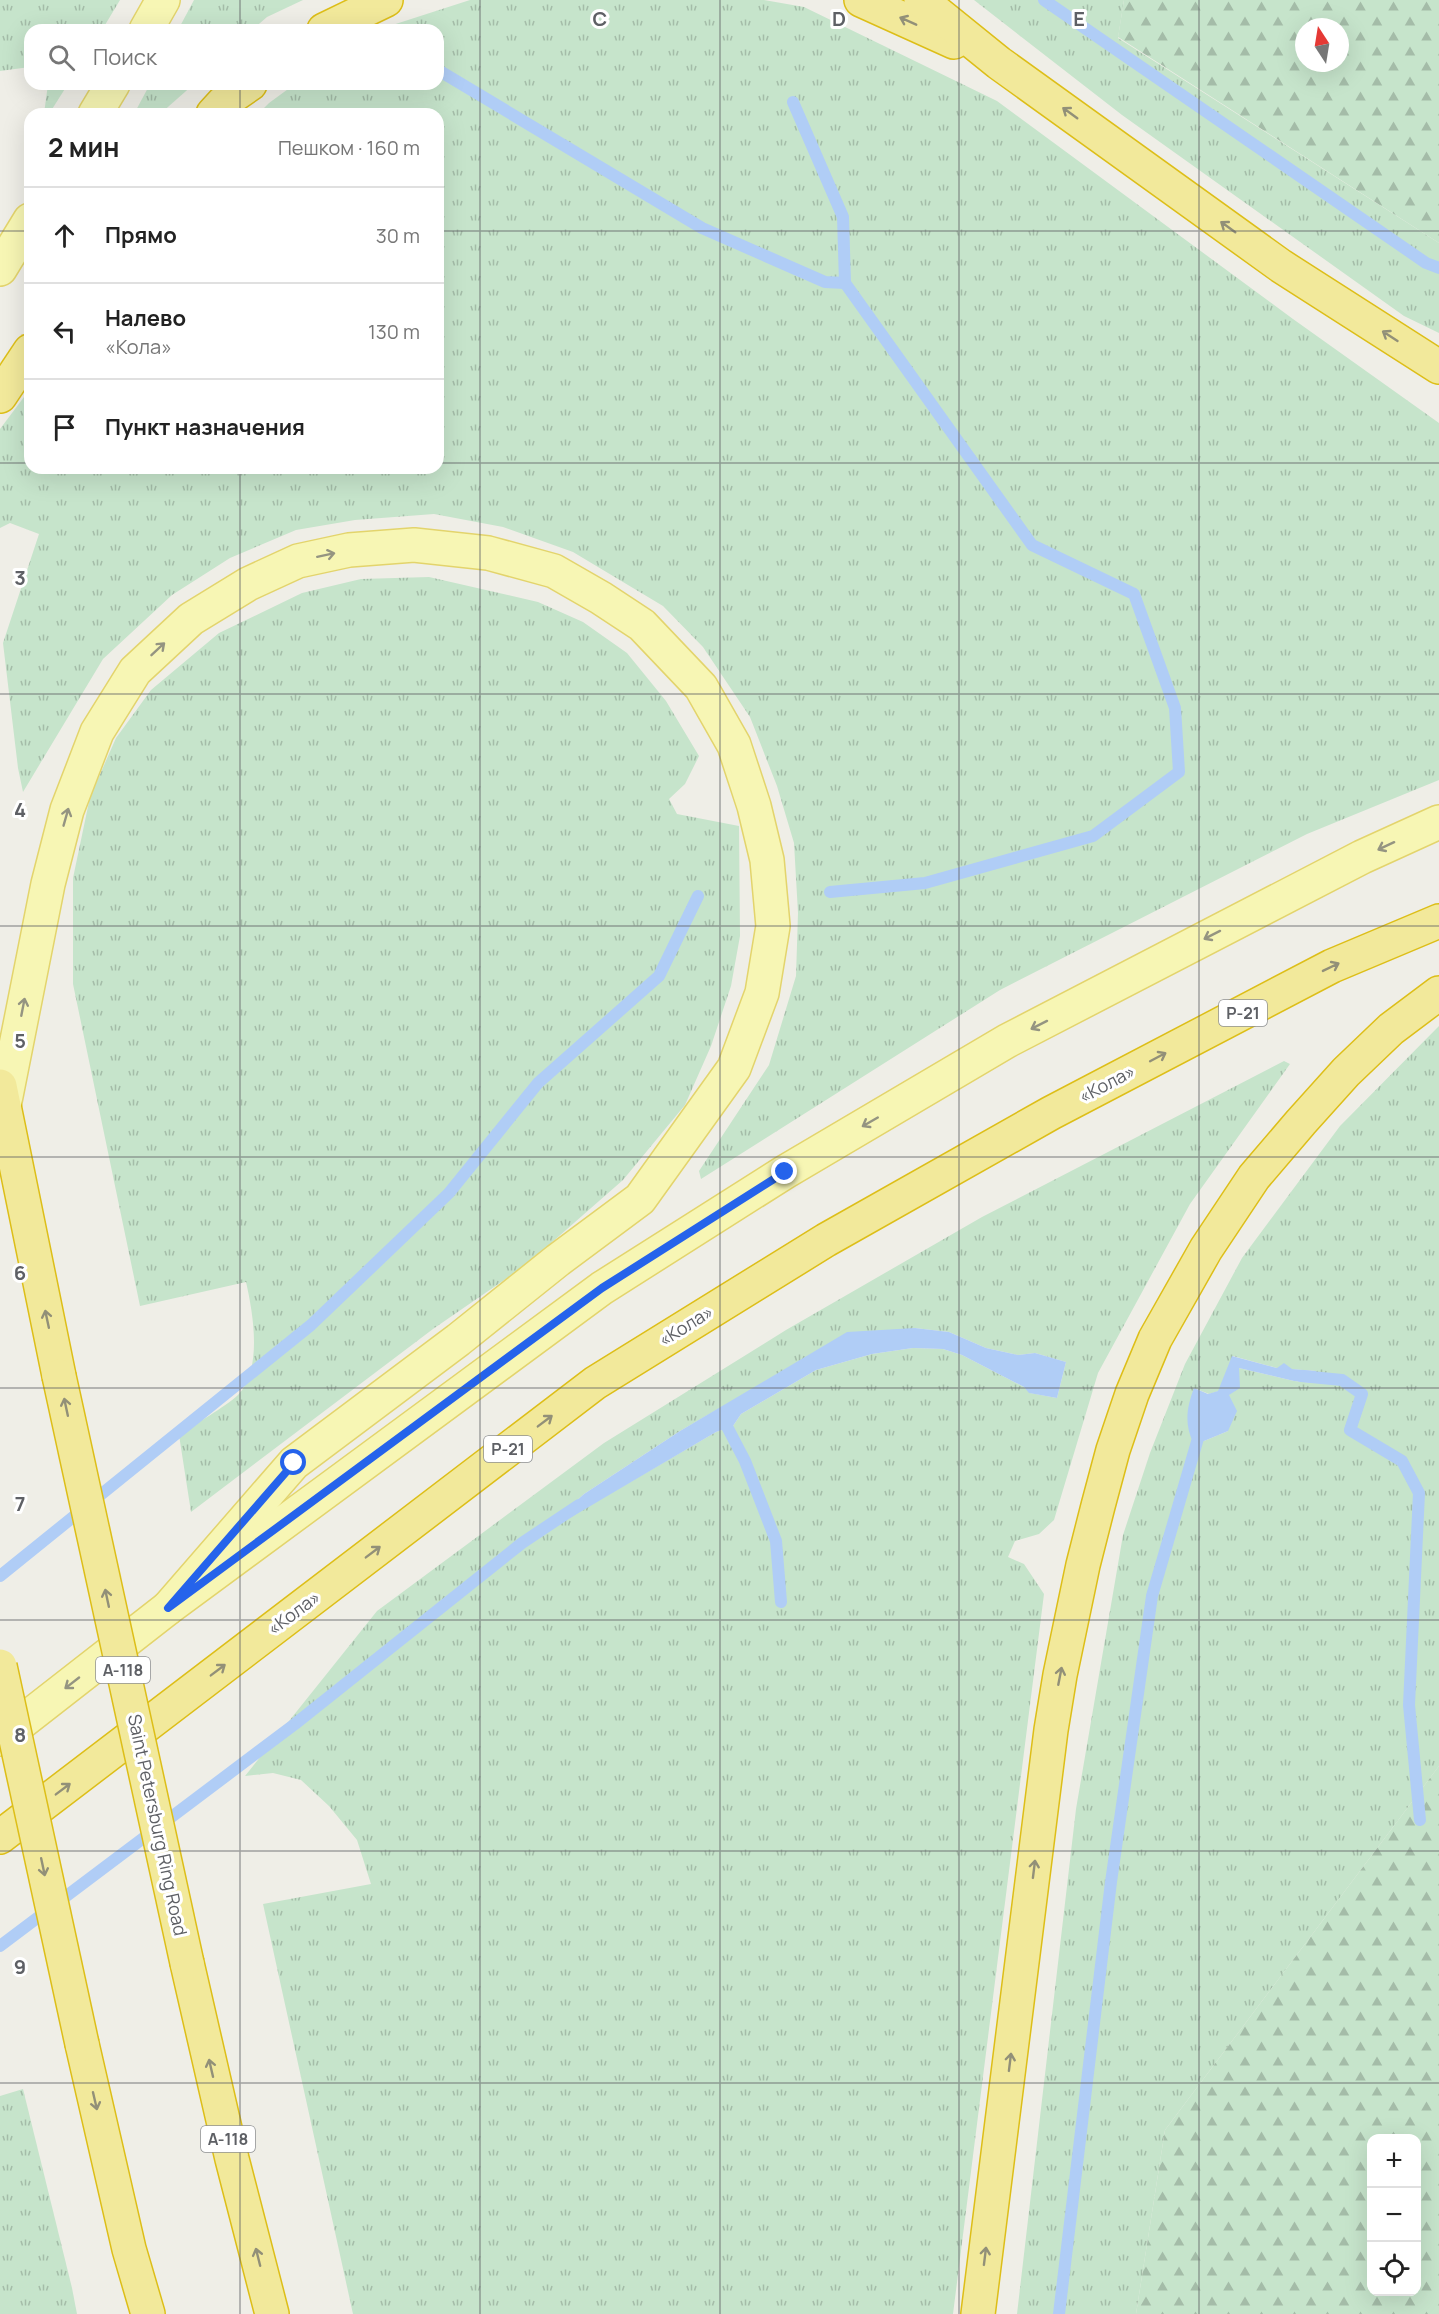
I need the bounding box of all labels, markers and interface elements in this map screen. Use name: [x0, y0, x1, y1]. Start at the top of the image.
text: C: [593, 5, 607, 32]
text: D: [832, 5, 846, 32]
text: E: [1073, 5, 1085, 32]
one-way arrow: [899, 15, 917, 26]
north arrow: [1295, 18, 1349, 72]
search box: [24, 24, 444, 90]
icon: search: [45, 41, 78, 74]
text: Поиск: [93, 42, 157, 72]
one-way arrow: [1062, 107, 1078, 119]
text: 2 мин: [48, 129, 120, 165]
text: Пешком · 160 m: [278, 134, 420, 161]
icon: ahead: [48, 219, 81, 252]
text: Прямо: [105, 220, 177, 250]
one-way arrow: [1220, 221, 1236, 233]
text: 30 m: [376, 222, 420, 249]
text: Налево: [105, 303, 186, 333]
icon: left: [48, 315, 81, 348]
text: 130 m: [368, 318, 420, 345]
one-way arrow: [1382, 329, 1399, 341]
text: «Кола»: [105, 333, 172, 360]
icon: arrive: [48, 411, 81, 444]
text: Пункт назначения: [105, 412, 305, 442]
one-way arrow: [316, 549, 336, 560]
text: 3: [14, 564, 26, 591]
one-way arrow: [151, 642, 166, 656]
text: 4: [14, 796, 26, 823]
one-way arrow: [61, 808, 72, 827]
one-way arrow: [1377, 841, 1395, 853]
one-way arrow: [1204, 930, 1222, 941]
one-way arrow: [1322, 961, 1340, 973]
one-way arrow: [18, 998, 30, 1017]
road number: Р-21: [1219, 1000, 1267, 1026]
one-way arrow: [1031, 1019, 1048, 1031]
text: 5: [14, 1027, 26, 1054]
one-way arrow: [1149, 1051, 1167, 1062]
street label: «Кола»: [1074, 1058, 1139, 1108]
one-way arrow: [862, 1116, 879, 1128]
route end: [771, 1158, 797, 1184]
text: 6: [14, 1259, 26, 1286]
street label: «Кола»: [654, 1299, 717, 1351]
one-way arrow: [41, 1310, 52, 1329]
one-way arrow: [59, 1398, 71, 1417]
one-way arrow: [537, 1415, 553, 1428]
road number: Р-21: [484, 1436, 532, 1462]
route start: [280, 1449, 306, 1475]
text: 7: [15, 1490, 25, 1517]
one-way arrow: [365, 1546, 381, 1558]
street label: «Кола»: [262, 1584, 325, 1640]
one-way arrow: [101, 1589, 112, 1608]
road number: А-118: [96, 1657, 150, 1683]
one-way arrow: [210, 1664, 226, 1677]
one-way arrow: [1055, 1666, 1066, 1686]
one-way arrow: [65, 1676, 81, 1689]
street label: Saint Petersburg Ring Road: [123, 1712, 193, 1938]
text: 8: [14, 1721, 26, 1748]
one-way arrow: [55, 1782, 71, 1795]
one-way arrow: [38, 1857, 50, 1876]
one-way arrow: [1028, 1860, 1039, 1879]
text: 9: [14, 1953, 26, 1980]
one-way arrow: [1004, 2053, 1015, 2073]
one-way arrow: [205, 2059, 217, 2078]
one-way arrow: [89, 2091, 101, 2110]
road number: А-118: [201, 2126, 255, 2152]
map controls: [1367, 2134, 1421, 2296]
button: +: [1367, 2134, 1421, 2188]
button: −: [1367, 2188, 1421, 2242]
button: locate: [1367, 2242, 1421, 2296]
one-way arrow: [980, 2247, 991, 2266]
one-way arrow: [251, 2248, 263, 2267]

